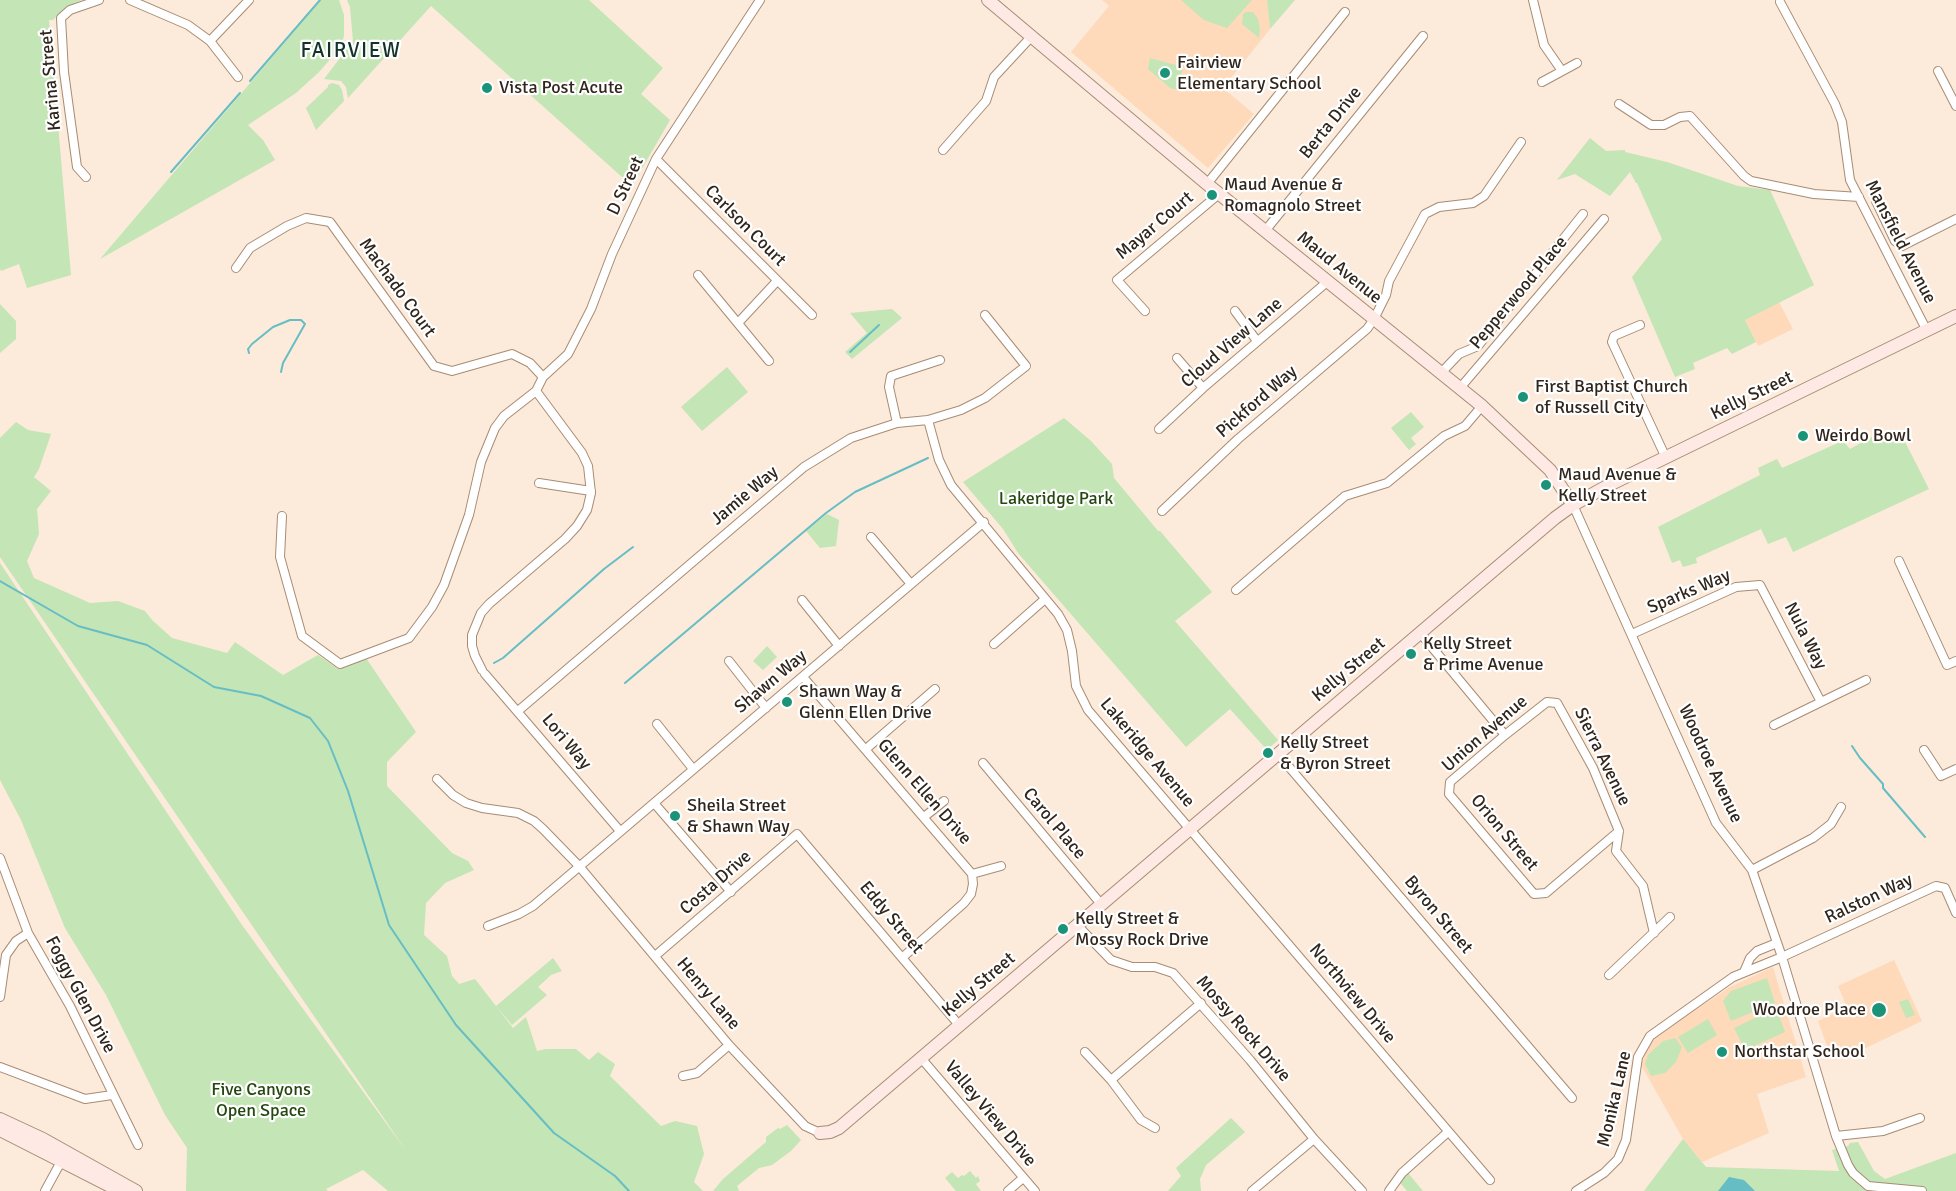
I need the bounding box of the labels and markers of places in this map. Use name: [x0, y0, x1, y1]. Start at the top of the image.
place label: Fairview Elementary School: [1177, 52, 1322, 94]
marker: Fairview Elementary School: [1158, 66, 1172, 80]
place label: Vista Post Acute: [499, 77, 623, 99]
marker: Vista Post Acute: [480, 81, 494, 95]
place label: Maud Avenue & Romagnolo Street: [1224, 174, 1361, 216]
marker: Maud Avenue & Romagnolo Street: [1205, 188, 1219, 202]
place label: First Baptist Church of Russell City: [1535, 376, 1688, 418]
marker: First Baptist Church of Russell City: [1516, 390, 1530, 404]
place label: Weirdo Bowl: [1815, 425, 1911, 447]
marker: Weirdo Bowl: [1796, 429, 1810, 443]
place label: Maud Avenue & Kelly Street: [1558, 464, 1676, 506]
marker: Maud Avenue & Kelly Street: [1539, 478, 1553, 492]
place label: Kelly Street & Prime Avenue: [1423, 633, 1544, 676]
marker: Kelly Street & Prime Avenue: [1404, 647, 1418, 661]
place label: Shawn Way & Glenn Ellen Drive: [799, 681, 932, 724]
marker: Shawn Way & Glenn Ellen Drive: [780, 695, 794, 709]
place label: Kelly Street & Byron Street: [1280, 732, 1391, 774]
marker: Kelly Street & Byron Street: [1261, 746, 1275, 760]
place label: Sheila Street & Shawn Way: [687, 795, 790, 838]
marker: Sheila Street & Shawn Way: [668, 809, 682, 823]
place label: Kelly Street & Mossy Rock Drive: [1075, 908, 1209, 950]
marker: Kelly Street & Mossy Rock Drive: [1056, 922, 1070, 936]
place label: Woodroe Place: [1753, 999, 1866, 1021]
marker: Woodroe Place: [1870, 1001, 1888, 1019]
place label: Northstar School: [1734, 1041, 1865, 1063]
marker: Northstar School: [1715, 1045, 1729, 1059]

